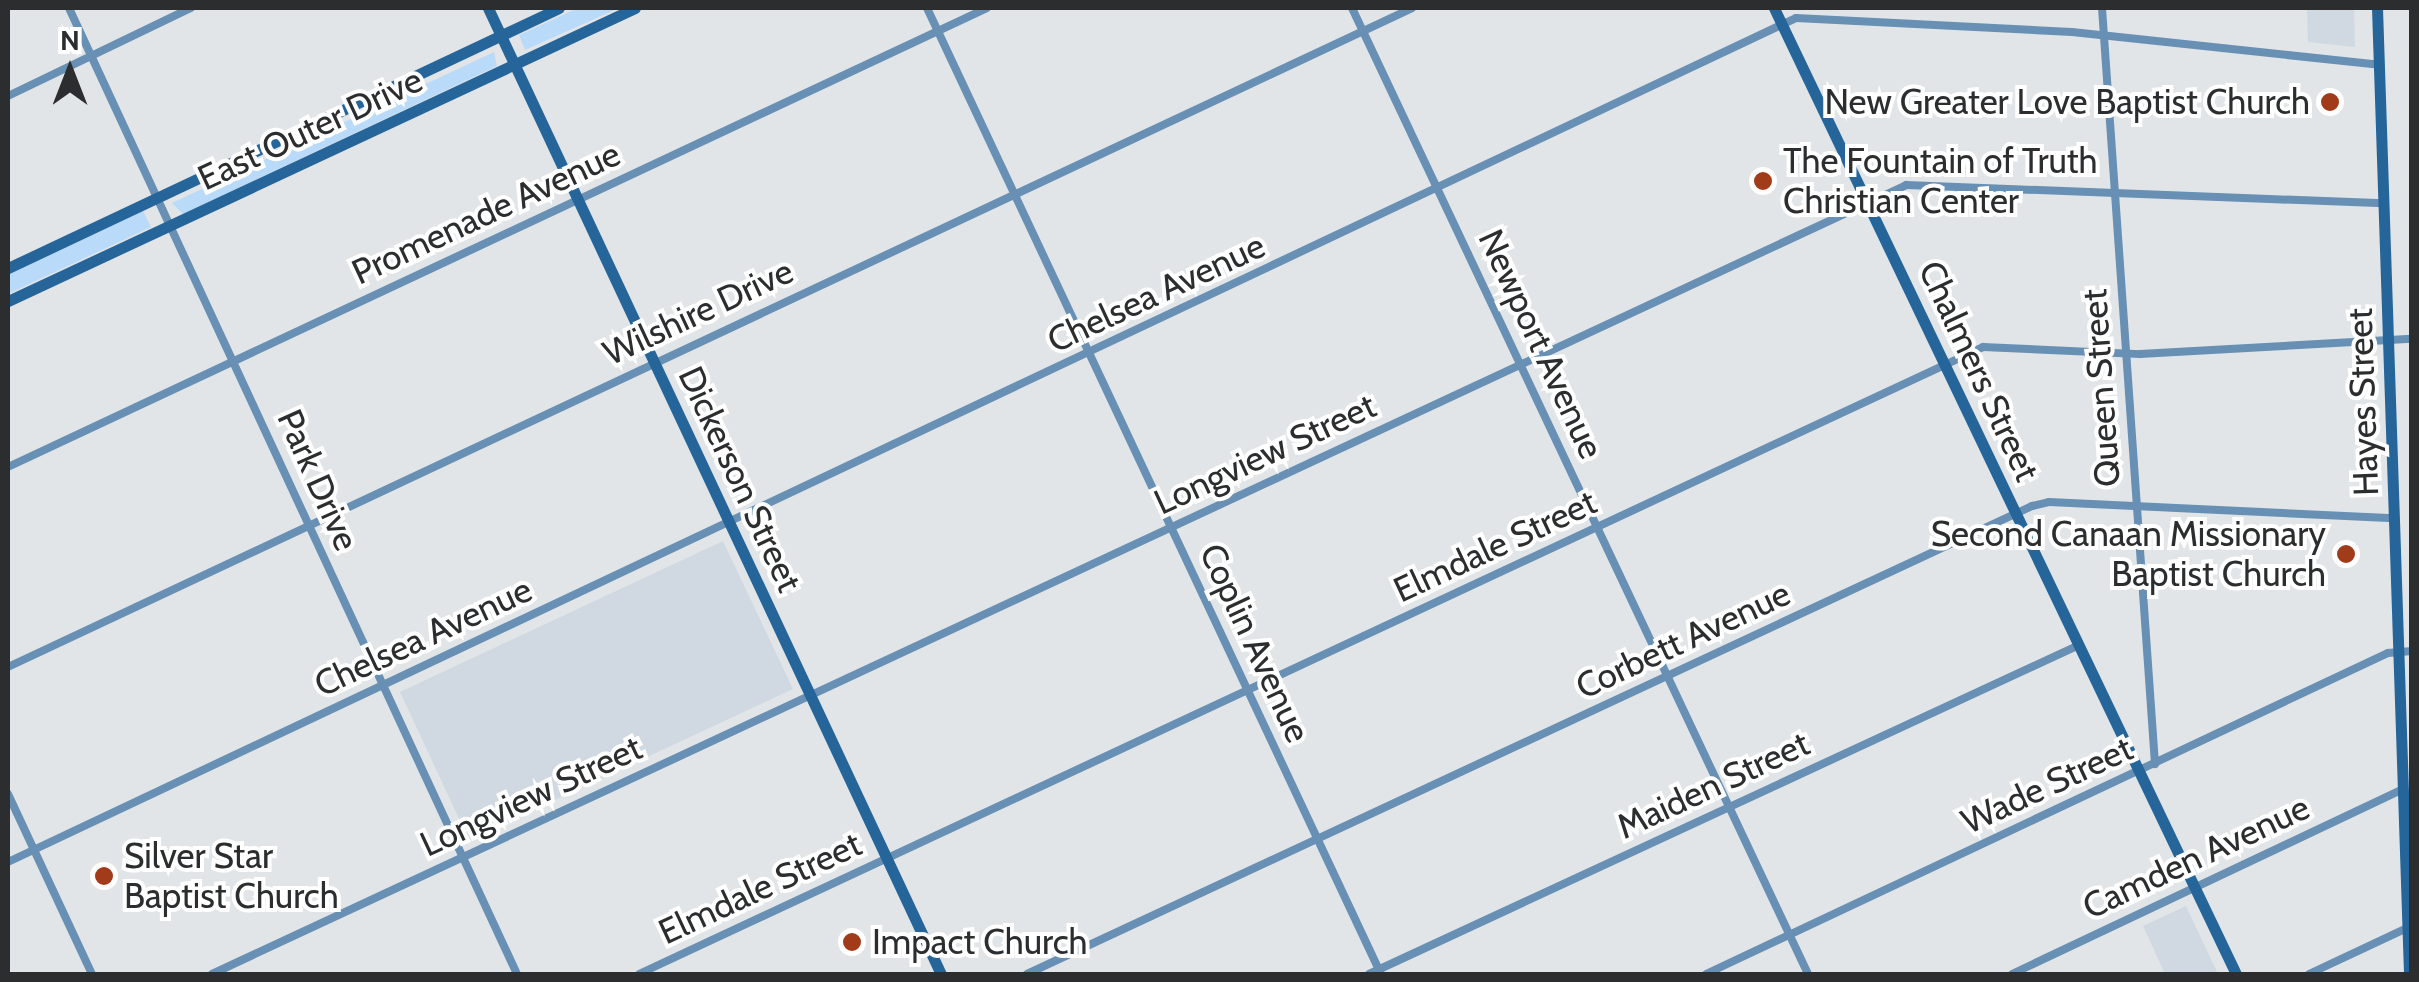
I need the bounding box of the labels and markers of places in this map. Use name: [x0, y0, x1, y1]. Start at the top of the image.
place label: New Greater Love Baptist Church: [1824, 81, 2310, 123]
marker: New Greater Love Baptist Church: [2319, 91, 2341, 113]
place label: The Fountain of Truth Christian Center: [1783, 140, 2098, 222]
marker: The Fountain of Truth Christian Center: [1752, 170, 1774, 192]
place label: Second Canaan Missionary Baptist Church: [1931, 513, 2326, 595]
marker: Second Canaan Missionary Baptist Church: [2335, 543, 2357, 565]
place label: Silver Star Baptist Church: [124, 835, 339, 917]
marker: Silver Star Baptist Church: [93, 865, 115, 887]
place label: Impact Church: [872, 921, 1087, 963]
marker: Impact Church: [841, 931, 863, 953]

